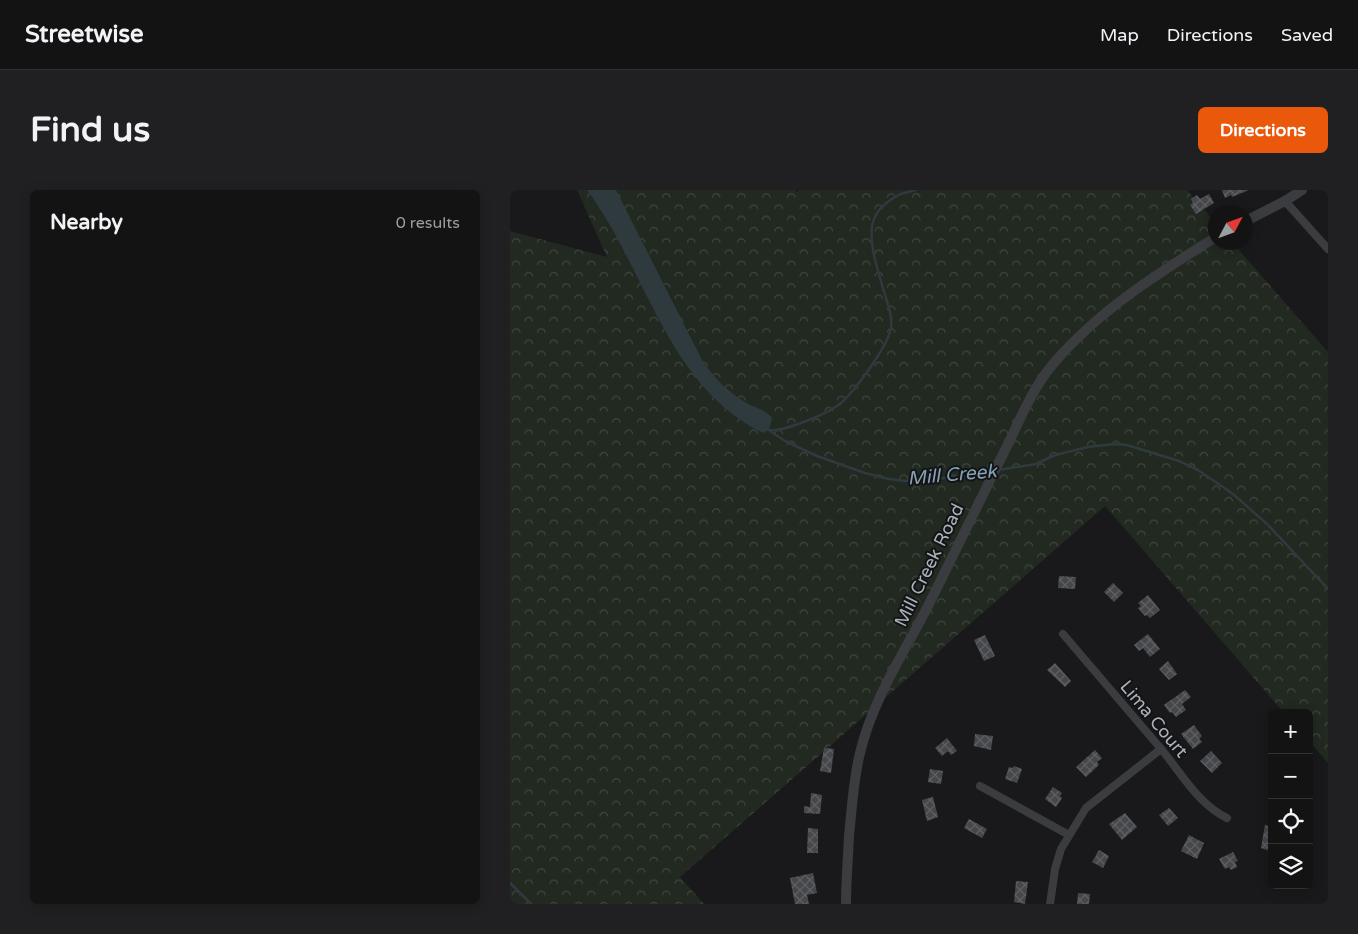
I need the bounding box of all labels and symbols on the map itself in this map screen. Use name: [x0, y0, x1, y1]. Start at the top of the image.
north arrow: [1208, 205, 1253, 250]
water label: Mill Creek: [907, 460, 999, 490]
street label: Mill Creek Road: [890, 500, 968, 630]
street label: Lima Court: [1115, 676, 1193, 762]

